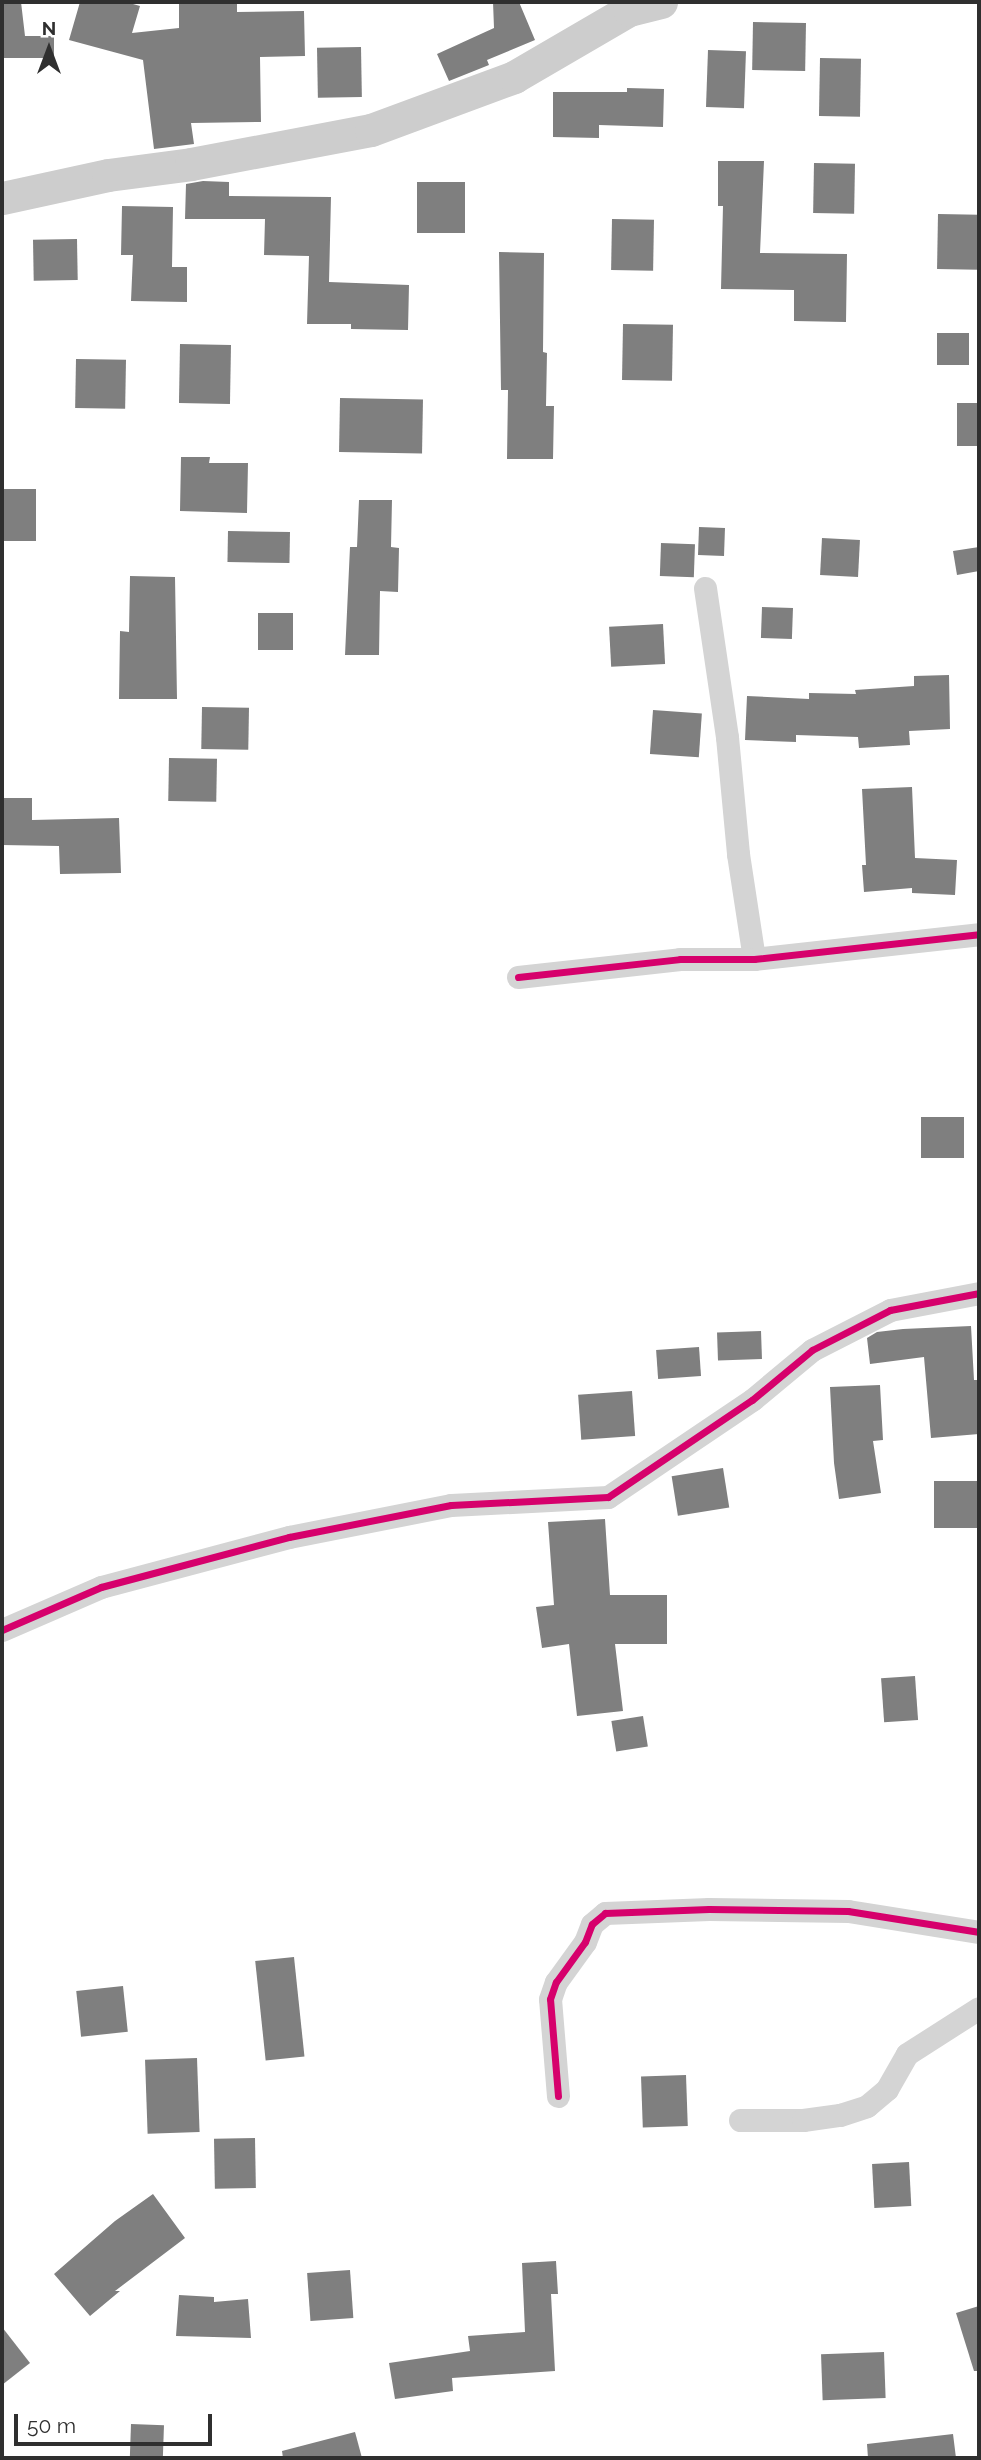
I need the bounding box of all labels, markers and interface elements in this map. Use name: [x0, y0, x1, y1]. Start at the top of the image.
north arrow: [14, 14, 84, 84]
text: N: [42, 17, 56, 39]
scale bar: [18, 2400, 215, 2444]
text: 50 m: [27, 2413, 76, 2438]

